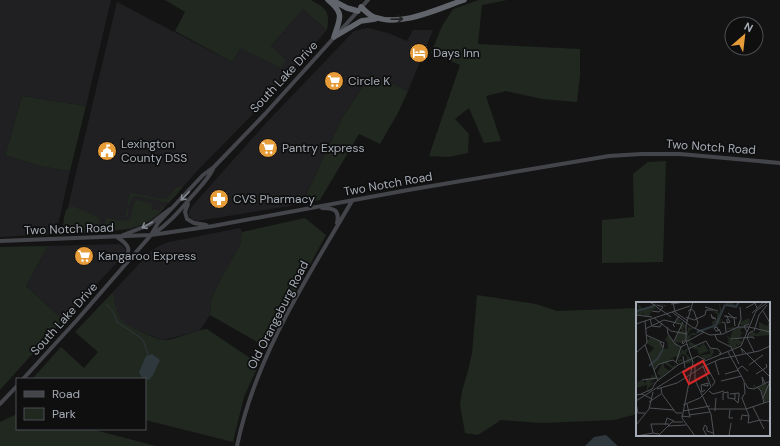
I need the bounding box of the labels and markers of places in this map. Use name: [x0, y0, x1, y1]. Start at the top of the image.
hotel icon: Days Inn: [408, 42, 430, 64]
place label: Days Inn: [433, 45, 480, 61]
supermarket icon: Circle K: [323, 70, 345, 92]
place label: Circle K: [348, 73, 390, 89]
place label: Lexington County DSS: [121, 136, 187, 166]
supermarket icon: Pantry Express: [257, 137, 279, 159]
public building icon: Lexington County DSS: [96, 140, 118, 162]
place label: Pantry Express: [282, 140, 364, 156]
pharmacy icon: CVS Pharmacy: [208, 188, 230, 210]
place label: CVS Pharmacy: [233, 191, 315, 207]
supermarket icon: Kangaroo Express: [73, 245, 95, 267]
place label: Kangaroo Express: [98, 248, 196, 264]

